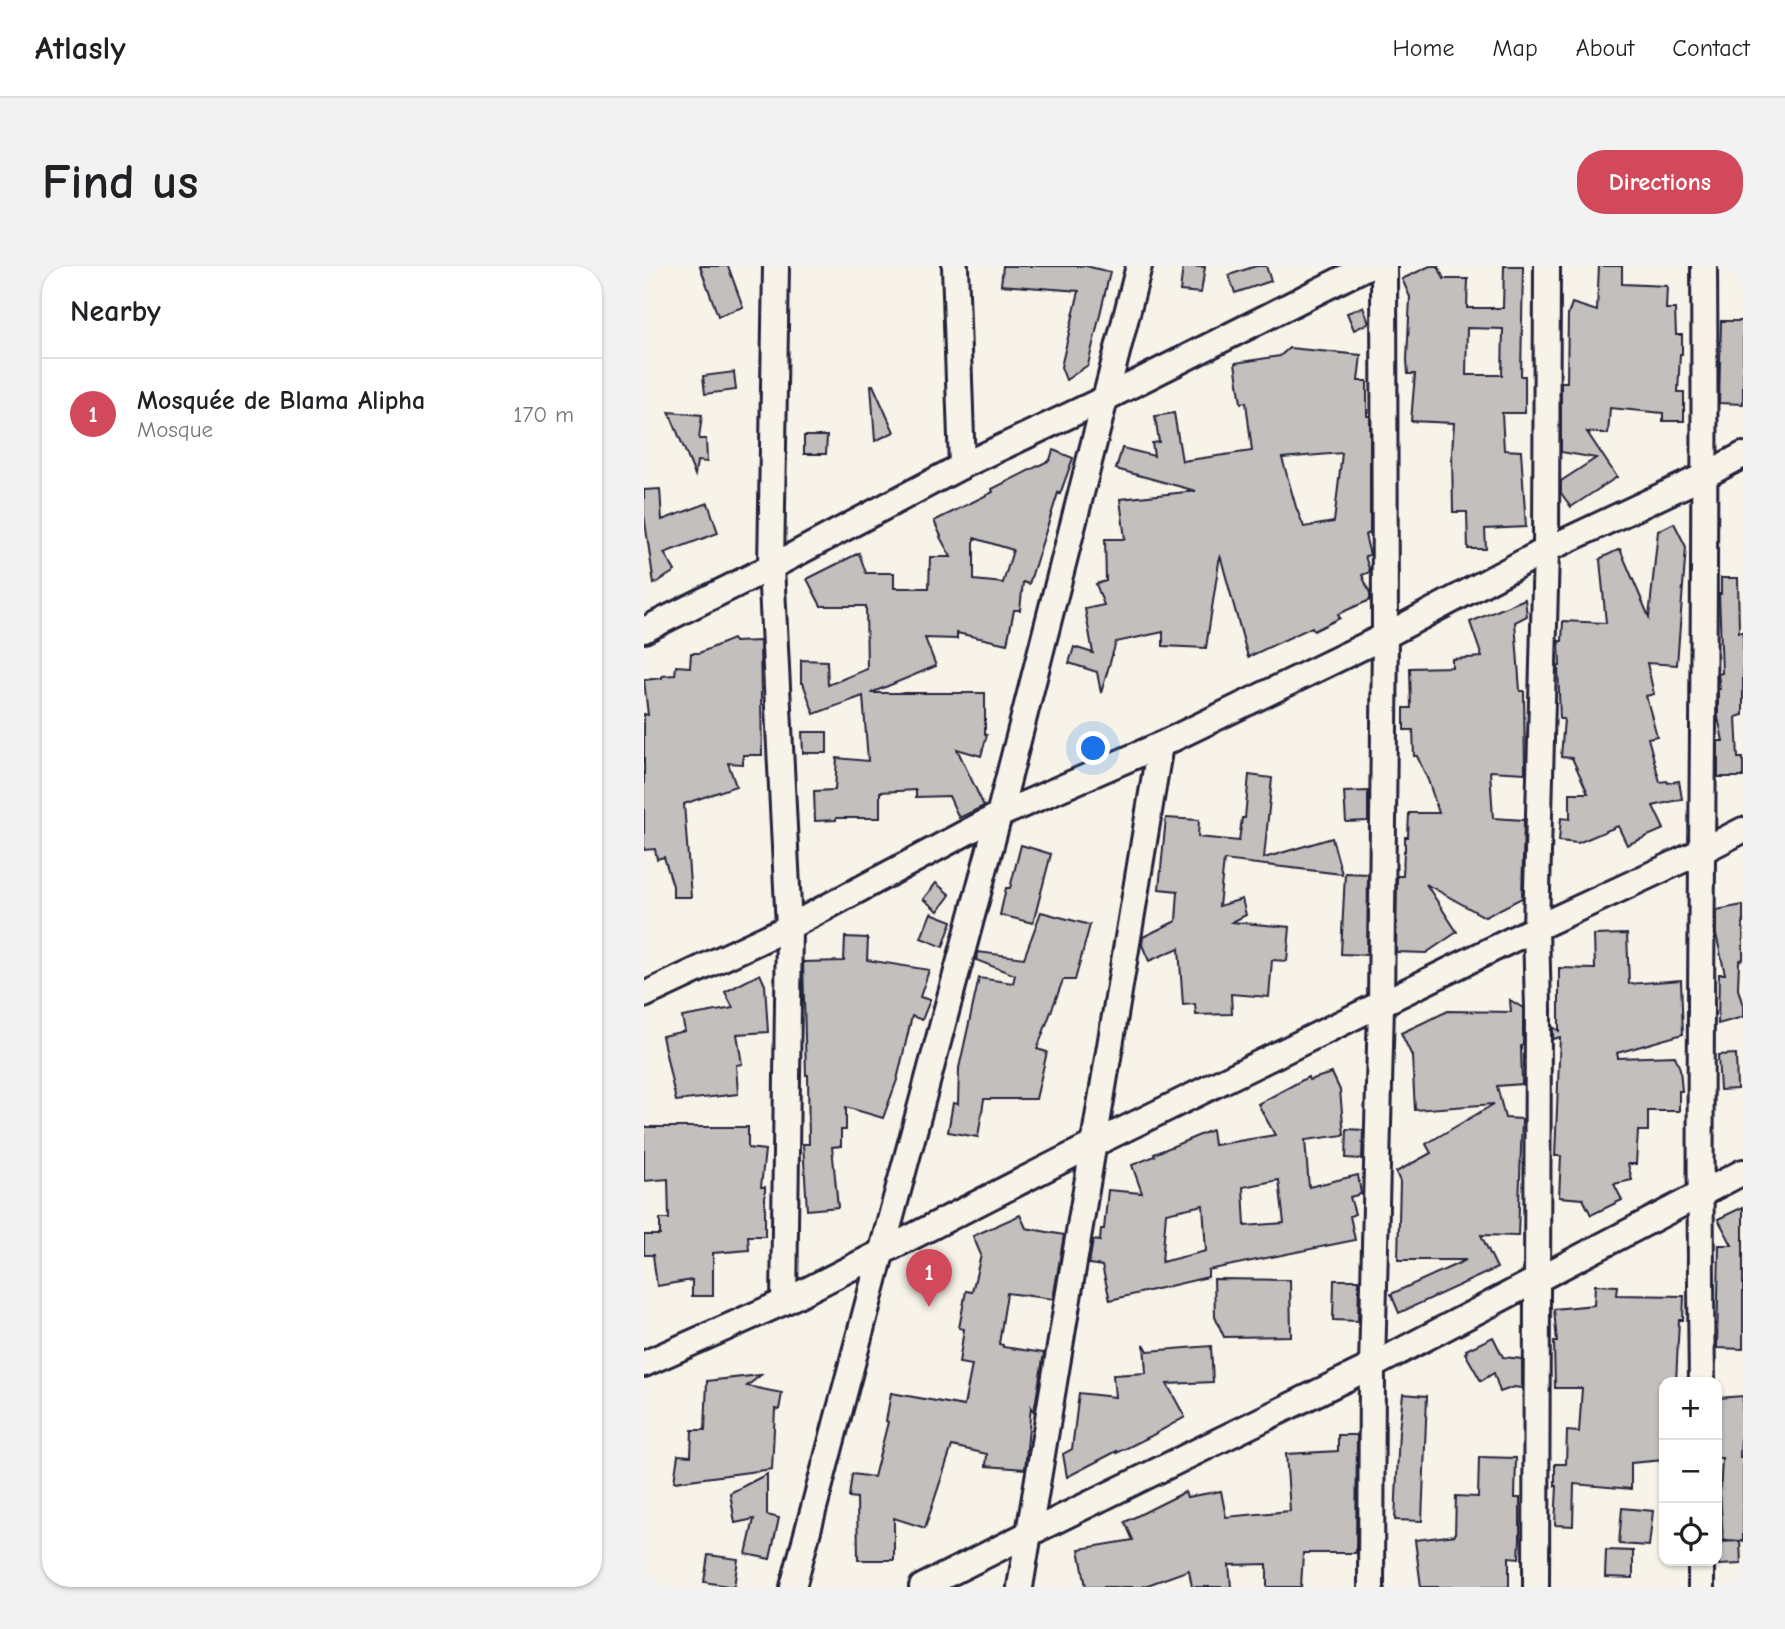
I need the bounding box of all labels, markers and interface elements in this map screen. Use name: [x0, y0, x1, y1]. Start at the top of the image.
text: Atlasly: [35, 29, 126, 67]
text: Home: [1393, 34, 1454, 62]
text: Map: [1492, 34, 1538, 62]
text: About: [1576, 34, 1634, 62]
text: Contact: [1672, 34, 1750, 62]
button: Directions: [1577, 150, 1743, 214]
text: Find us: [42, 154, 198, 210]
text: Nearby: [70, 294, 161, 329]
text: Mosquée de Blama Alipha: [137, 386, 425, 416]
text: 1: [88, 401, 98, 428]
text: 170 m: [513, 401, 574, 428]
text: Mosque: [137, 416, 213, 443]
your location: [1076, 731, 1110, 765]
pin: 1: [906, 1249, 952, 1307]
map controls: [1659, 1377, 1722, 1566]
button: +: [1659, 1377, 1722, 1440]
button: −: [1659, 1440, 1722, 1503]
button: locate: [1659, 1503, 1722, 1566]

